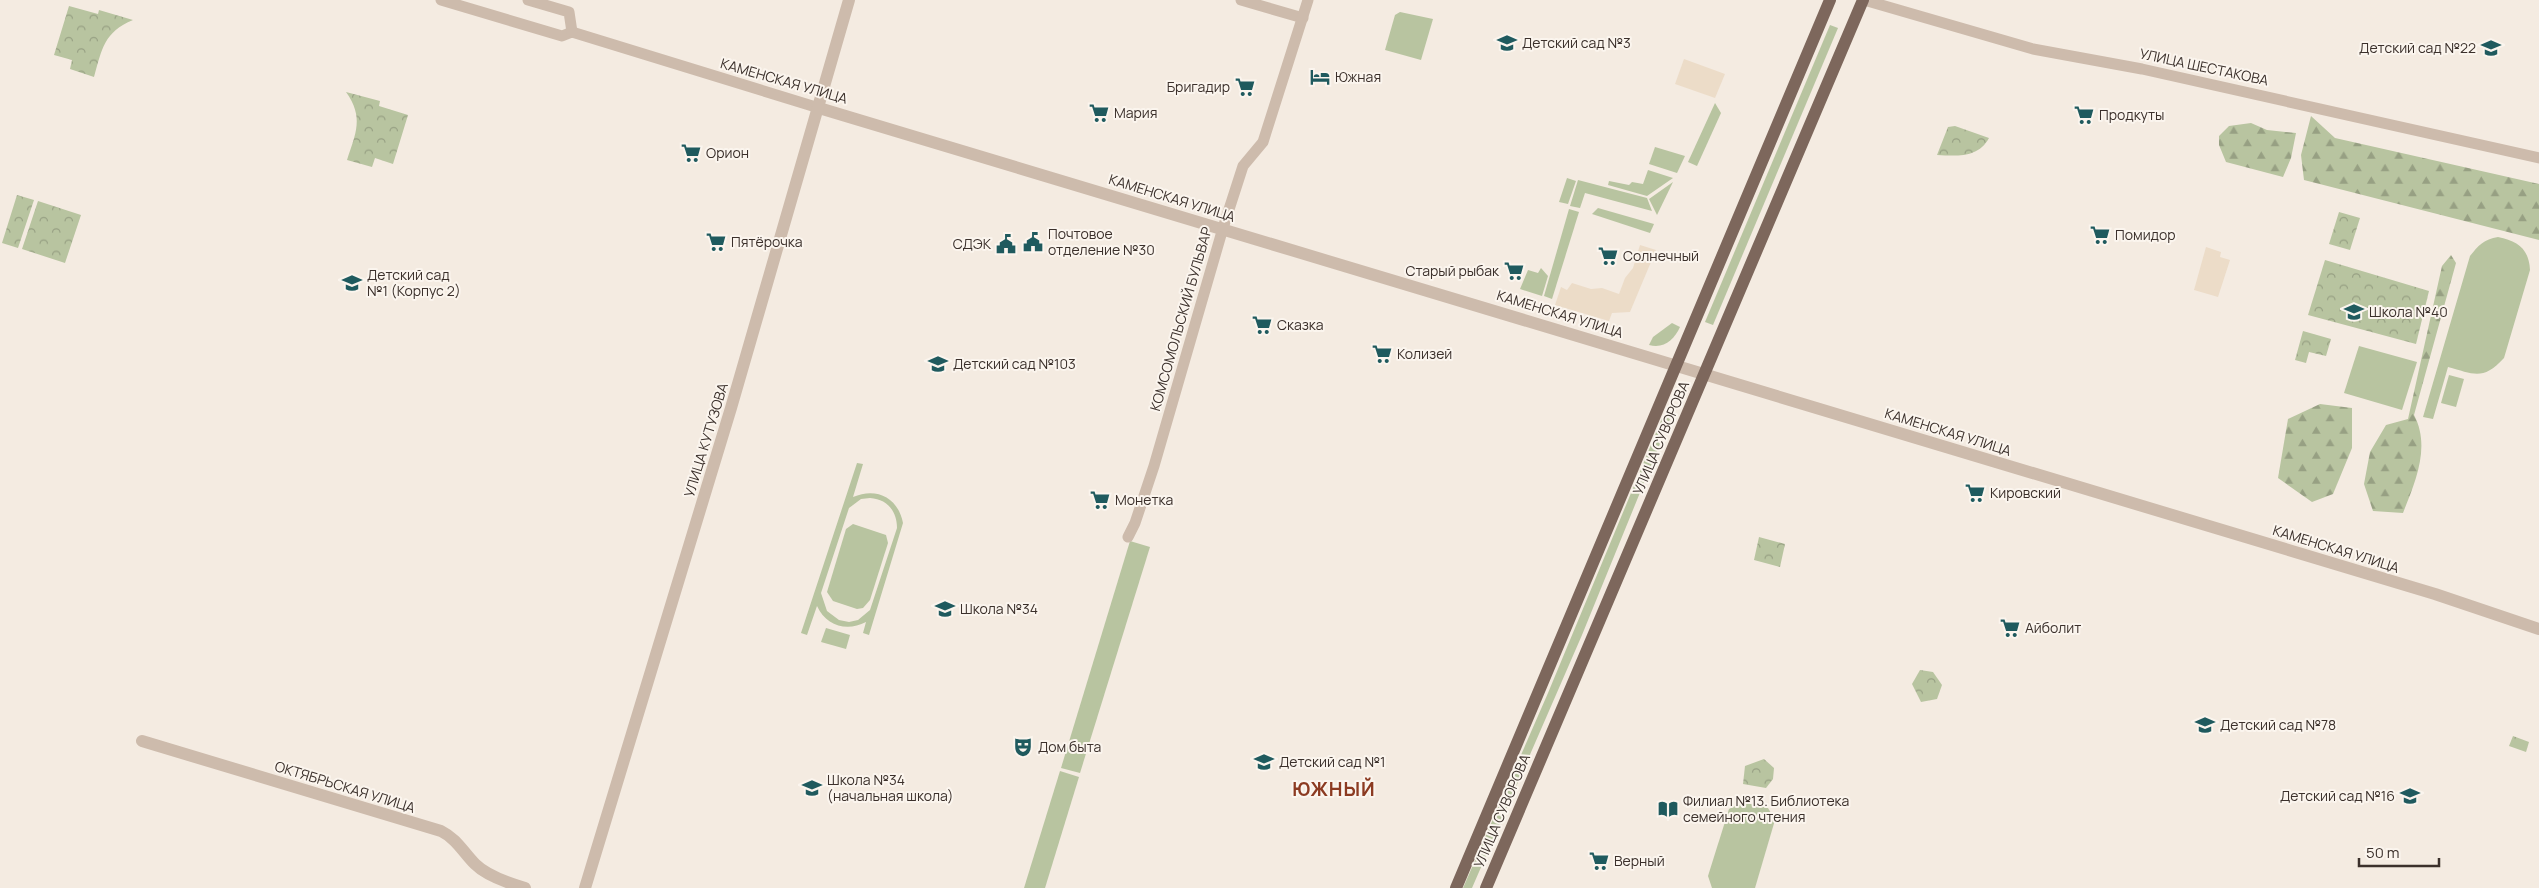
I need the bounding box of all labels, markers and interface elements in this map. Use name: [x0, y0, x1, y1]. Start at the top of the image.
school or university icon: Детский сад №3: [1496, 32, 1518, 54]
place label: Детский сад №3: [1522, 33, 1631, 52]
school or university icon: Детский сад №22: [2480, 37, 2502, 59]
place label: Детский сад №22: [2359, 38, 2476, 57]
street label: УЛИЦА ШЕСТАКОВА: [2138, 44, 2270, 89]
street label: КАМЕНСКАЯ УЛИЦА: [718, 53, 850, 108]
hotel icon: Южная: [1309, 66, 1331, 88]
place label: Южная: [1335, 67, 1381, 86]
supermarket icon: Бригадир: [1234, 76, 1256, 98]
place label: Бригадир: [1167, 77, 1230, 96]
supermarket icon: Мария: [1088, 102, 1110, 124]
place label: Мария: [1114, 103, 1158, 122]
supermarket icon: Продкуты: [2073, 104, 2095, 126]
place label: Продкуты: [2099, 105, 2164, 124]
supermarket icon: Орион: [680, 142, 702, 164]
place label: Орион: [706, 143, 749, 162]
street label: КАМЕНСКАЯ УЛИЦА: [1107, 169, 1238, 226]
place label: Почтовое отделение №30: [1048, 224, 1155, 259]
street label: КОМСОМОЛЬСКИЙ БУЛЬВАР: [1145, 224, 1216, 413]
supermarket icon: Помидор: [2089, 224, 2111, 246]
place label: Помидор: [2115, 225, 2176, 244]
supermarket icon: Пятёрочка: [705, 231, 727, 253]
public building icon: Почтовое отделение №30: [1022, 231, 1044, 253]
place label: Пятёрочка: [731, 232, 803, 251]
public building icon: СДЭК: [995, 233, 1017, 255]
place label: СДЭК: [953, 234, 992, 253]
supermarket icon: Солнечный: [1597, 245, 1619, 267]
place label: Солнечный: [1623, 246, 1699, 265]
supermarket icon: Старый рыбак: [1503, 260, 1525, 282]
place label: Старый рыбак: [1405, 261, 1500, 280]
place label: Детский сад №1 (Корпус 2): [367, 265, 461, 300]
school or university icon: Детский сад №1 (Корпус 2): [341, 272, 363, 294]
street label: КАМЕНСКАЯ УЛИЦА: [1495, 285, 1626, 342]
school or university icon: Школа №40: [2343, 301, 2365, 323]
place label: Школа №40: [2369, 302, 2448, 321]
supermarket icon: Сказка: [1251, 314, 1273, 336]
place label: Сказка: [1277, 315, 1324, 334]
supermarket icon: Колизей: [1371, 343, 1393, 365]
place label: Колизей: [1397, 344, 1452, 363]
school or university icon: Детский сад №103: [927, 353, 949, 375]
place label: Детский сад №103: [953, 354, 1076, 373]
street label: УЛИЦА СУВОРОВА: [1628, 378, 1693, 498]
street label: УЛИЦА КУТУЗОВА: [679, 380, 732, 499]
street label: КАМЕНСКАЯ УЛИЦА: [1883, 403, 2014, 460]
supermarket icon: Кировский: [1964, 482, 1986, 504]
place label: Кировский: [1990, 483, 2061, 502]
supermarket icon: Монетка: [1089, 489, 1111, 511]
place label: Монетка: [1115, 490, 1173, 509]
street label: КАМЕНСКАЯ УЛИЦА: [2271, 520, 2402, 577]
school or university icon: Школа №34: [934, 598, 956, 620]
place label: Школа №34: [960, 599, 1038, 618]
supermarket icon: Айболит: [1999, 617, 2021, 639]
place label: Айболит: [2025, 618, 2081, 637]
school or university icon: Детский сад №78: [2194, 714, 2216, 736]
place label: Детский сад №78: [2220, 715, 2336, 734]
theatre icon: Дом быта: [1012, 736, 1034, 758]
place label: Дом быта: [1038, 737, 1101, 756]
school or university icon: Детский сад №1: [1253, 751, 1275, 773]
street label: УЛИЦА СУВОРОВА: [1469, 751, 1534, 871]
place label: Детский сад №1: [1279, 752, 1385, 771]
street label: ОКТЯБРЬСКАЯ УЛИЦА: [273, 756, 418, 817]
place label: Школа №34 (начальная школа): [827, 770, 954, 805]
district label: ЮЖНЫЙ: [1292, 776, 1376, 802]
school or university icon: Школа №34 (начальная школа): [801, 777, 823, 799]
school or university icon: Детский сад №16: [2399, 785, 2421, 807]
place label: Детский сад №16: [2280, 786, 2395, 805]
place label: Филиал №13. Библиотека семейного чтения: [1683, 791, 1849, 826]
library icon: Филиал №13. Библиотека семейного чтения: [1657, 798, 1679, 820]
scale bar: [2359, 836, 2439, 868]
text: 50 m: [2366, 842, 2400, 863]
supermarket icon: Верный: [1588, 850, 1610, 872]
place label: Верный: [1614, 851, 1665, 870]

